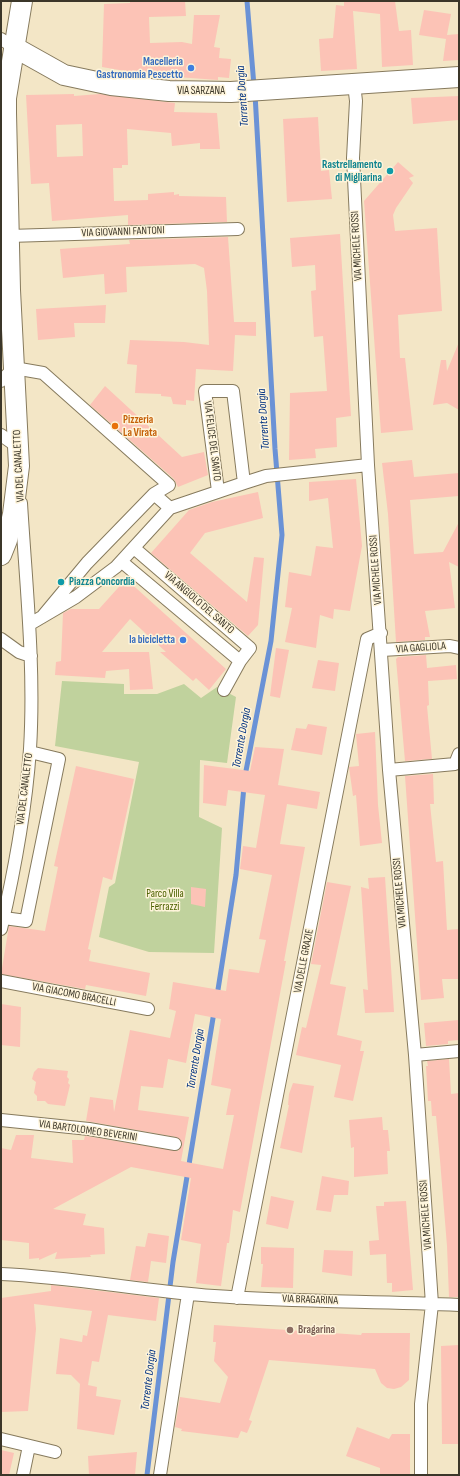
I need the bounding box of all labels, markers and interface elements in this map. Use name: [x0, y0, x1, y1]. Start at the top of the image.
place label: Macelleria Gastronomia Pescetto: [96, 55, 183, 81]
marker: Macelleria Gastronomia Pescetto: [186, 63, 196, 73]
water label: Torrente Dorgia: [234, 65, 252, 127]
street label: VIA SARZANA: [177, 84, 225, 98]
place label: Rastrellamento di Migliarina: [322, 158, 382, 184]
marker: Rastrellamento di Migliarina: [385, 166, 395, 176]
street label: VIA MICHELE ROSSI: [349, 211, 365, 281]
street label: VIA GIOVANNI FANTONI: [81, 224, 165, 240]
water label: Torrente Dorgia: [255, 388, 273, 450]
street label: VIA FELICE DEL SANTO: [201, 400, 223, 482]
place label: Pizzeria La Virata: [123, 413, 157, 439]
marker: Pizzeria La Virata: [110, 421, 120, 431]
street label: VIA DEL CANALETTO: [11, 429, 27, 503]
street label: VIA MICHELE ROSSI: [367, 535, 385, 605]
street label: VIA ANGIOLO DEL SANTO: [161, 569, 237, 637]
place label: Piazza Concordia: [69, 575, 135, 589]
marker: Piazza Concordia: [56, 577, 66, 587]
place label: la bicicletta: [129, 633, 175, 647]
marker: la bicicletta: [178, 635, 188, 645]
street label: VIA GAGLIOLA: [396, 640, 446, 656]
water label: Torrente Dorgia: [230, 707, 254, 769]
street label: VIA DEL CANALETTO: [14, 752, 36, 826]
street label: VIA MICHELE ROSSI: [390, 858, 410, 928]
park label: Parco Villa Ferrazzi: [146, 887, 184, 913]
street label: VIA DELLE GRAZIE: [291, 928, 317, 994]
street label: VIA GIACOMO BRACELLI: [31, 980, 117, 1010]
water label: Torrente Dorgia: [184, 1028, 208, 1090]
street label: VIA BARTOLOMEO BEVERINI: [38, 1118, 138, 1144]
street label: VIA MICHELE ROSSI: [417, 1180, 435, 1250]
street label: VIA BRAGARINA: [282, 1292, 338, 1308]
place label: Bragarina: [298, 1323, 335, 1337]
marker: Bragarina: [285, 1325, 295, 1335]
water label: Torrente Dorgia: [138, 1349, 160, 1411]

